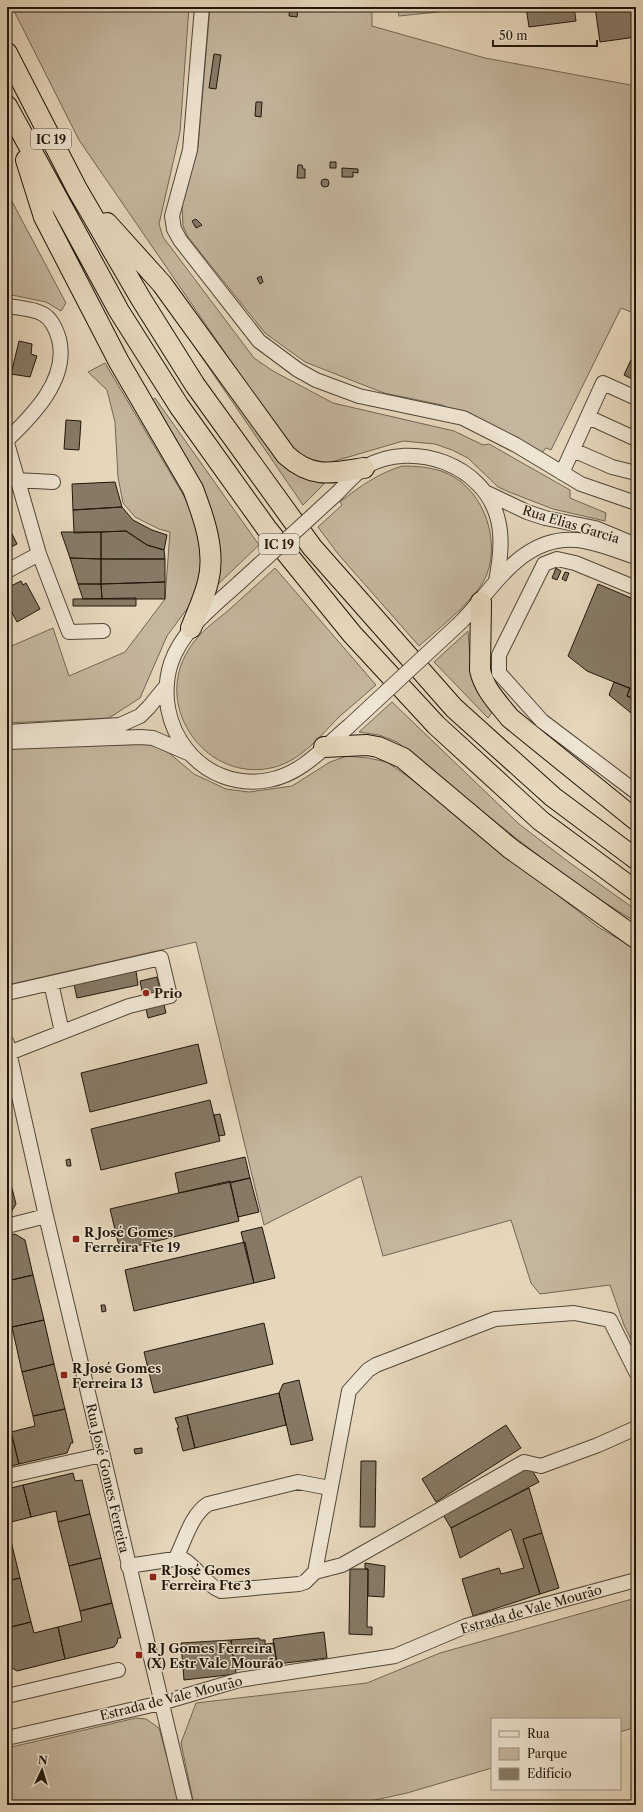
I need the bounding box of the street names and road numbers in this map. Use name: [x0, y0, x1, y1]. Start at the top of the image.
road number: IC 19: [31, 129, 71, 149]
street label: Rua Elias Garcia: [521, 502, 622, 546]
road number: IC 19: [259, 534, 299, 554]
street label: Rua José Gomes Ferreira: [83, 1402, 133, 1554]
street label: Estrada de Vale Mourão: [458, 1581, 604, 1637]
street label: Estrada de Vale Mourão: [98, 1673, 244, 1723]

